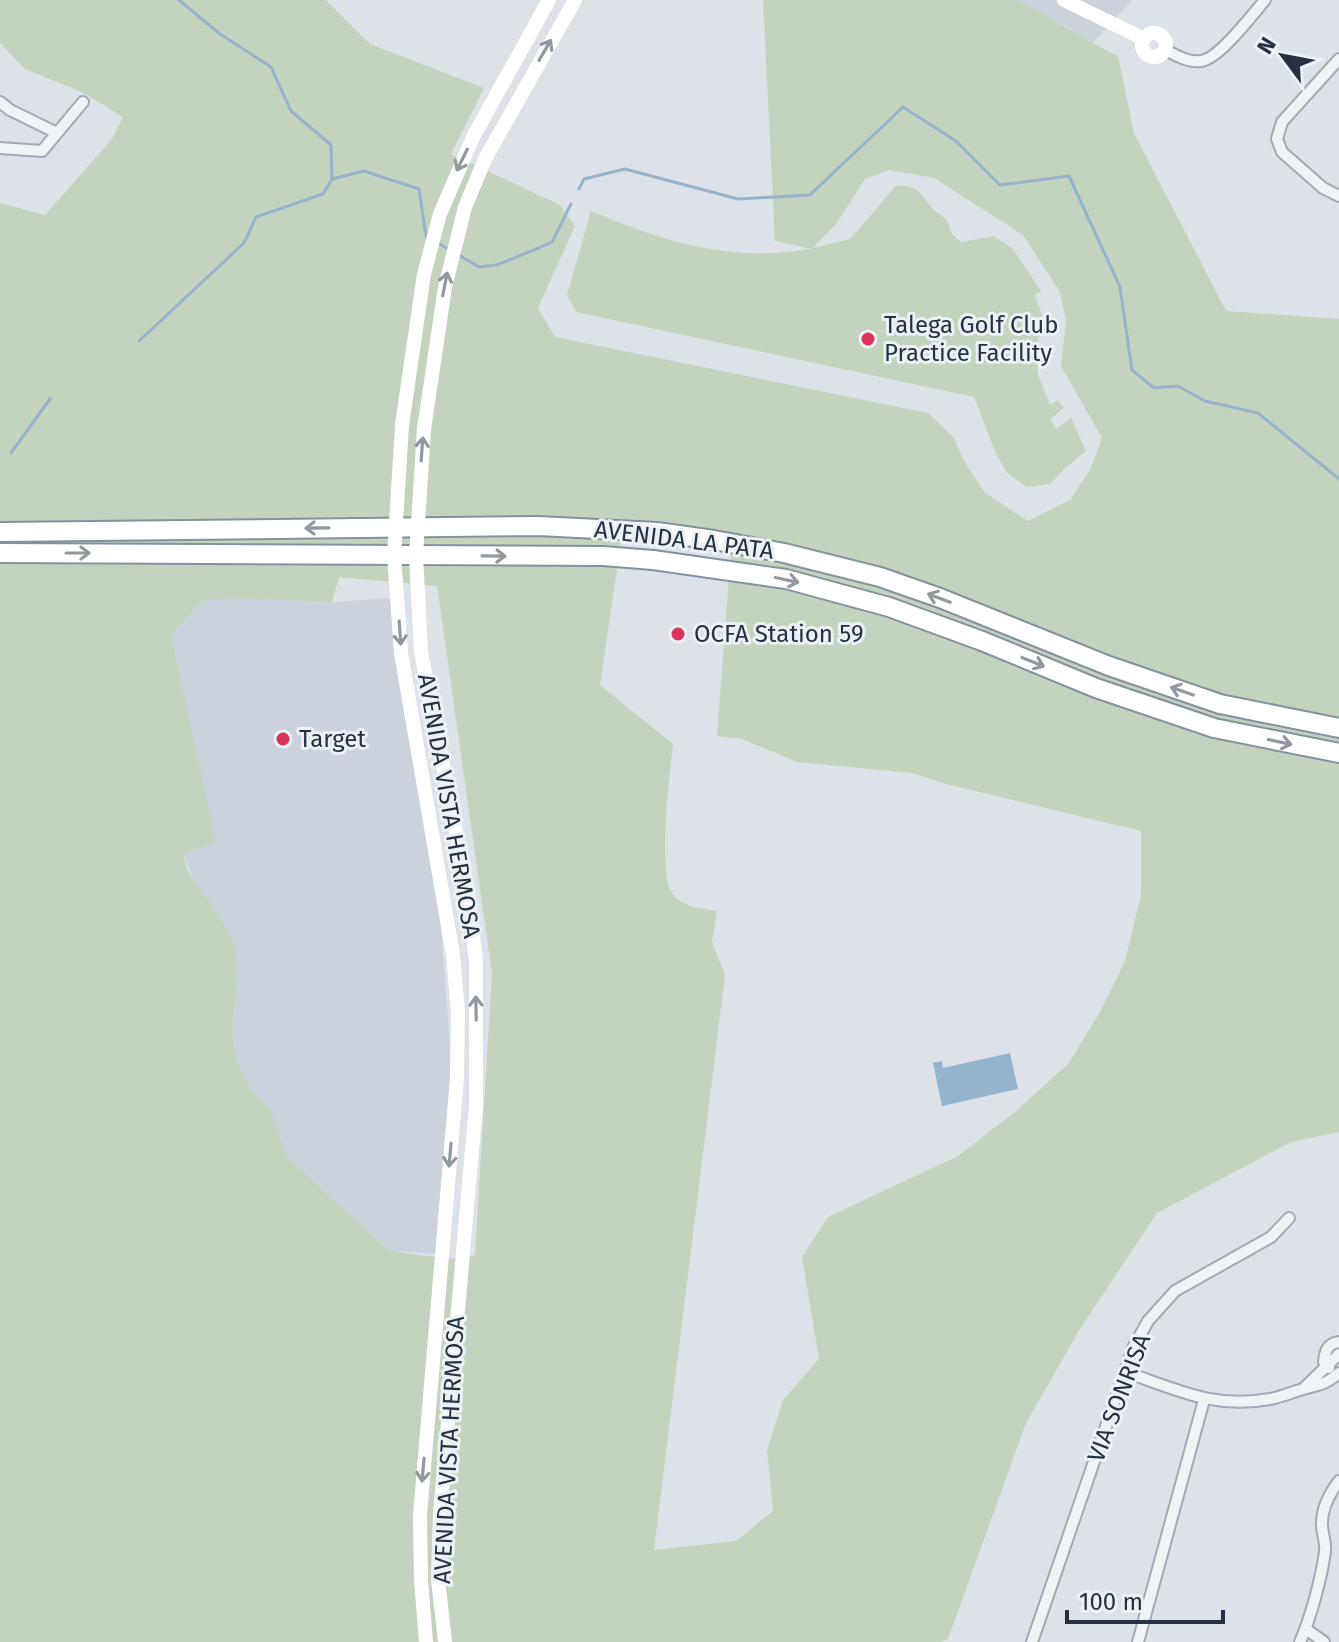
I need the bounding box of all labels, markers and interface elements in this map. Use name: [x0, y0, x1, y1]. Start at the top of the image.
north arrow: [1243, 16, 1323, 96]
text: N: [1251, 32, 1282, 59]
one-way arrow: [537, 39, 553, 62]
one-way arrow: [454, 148, 469, 172]
one-way arrow: [439, 272, 454, 297]
place label: Talega Golf Club Practice Facility: [884, 311, 1059, 367]
marker: Talega Golf Club Practice Facility: [859, 330, 877, 348]
one-way arrow: [415, 436, 430, 463]
street label: AVENIDA LA PATA: [593, 515, 776, 565]
one-way arrow: [304, 520, 331, 536]
one-way arrow: [64, 545, 91, 561]
one-way arrow: [480, 548, 507, 564]
one-way arrow: [774, 573, 800, 588]
one-way arrow: [927, 590, 952, 604]
one-way arrow: [393, 619, 408, 646]
place label: OCFA Station 59: [694, 620, 864, 648]
marker: OCFA Station 59: [669, 625, 687, 643]
one-way arrow: [1020, 656, 1045, 671]
street label: AVENIDA VISTA HERMOSA: [412, 672, 486, 941]
one-way arrow: [1169, 682, 1194, 697]
place label: Target: [299, 725, 366, 753]
marker: Target: [274, 730, 292, 748]
one-way arrow: [1267, 735, 1293, 750]
one-way arrow: [468, 995, 484, 1022]
one-way arrow: [443, 1141, 458, 1168]
street label: AVENIDA VISTA HERMOSA: [428, 1315, 470, 1585]
street label: VIA SONRISA: [1082, 1330, 1156, 1466]
one-way arrow: [416, 1456, 431, 1483]
scale bar: [1067, 1574, 1223, 1624]
text: 100 m: [1079, 1588, 1143, 1616]

